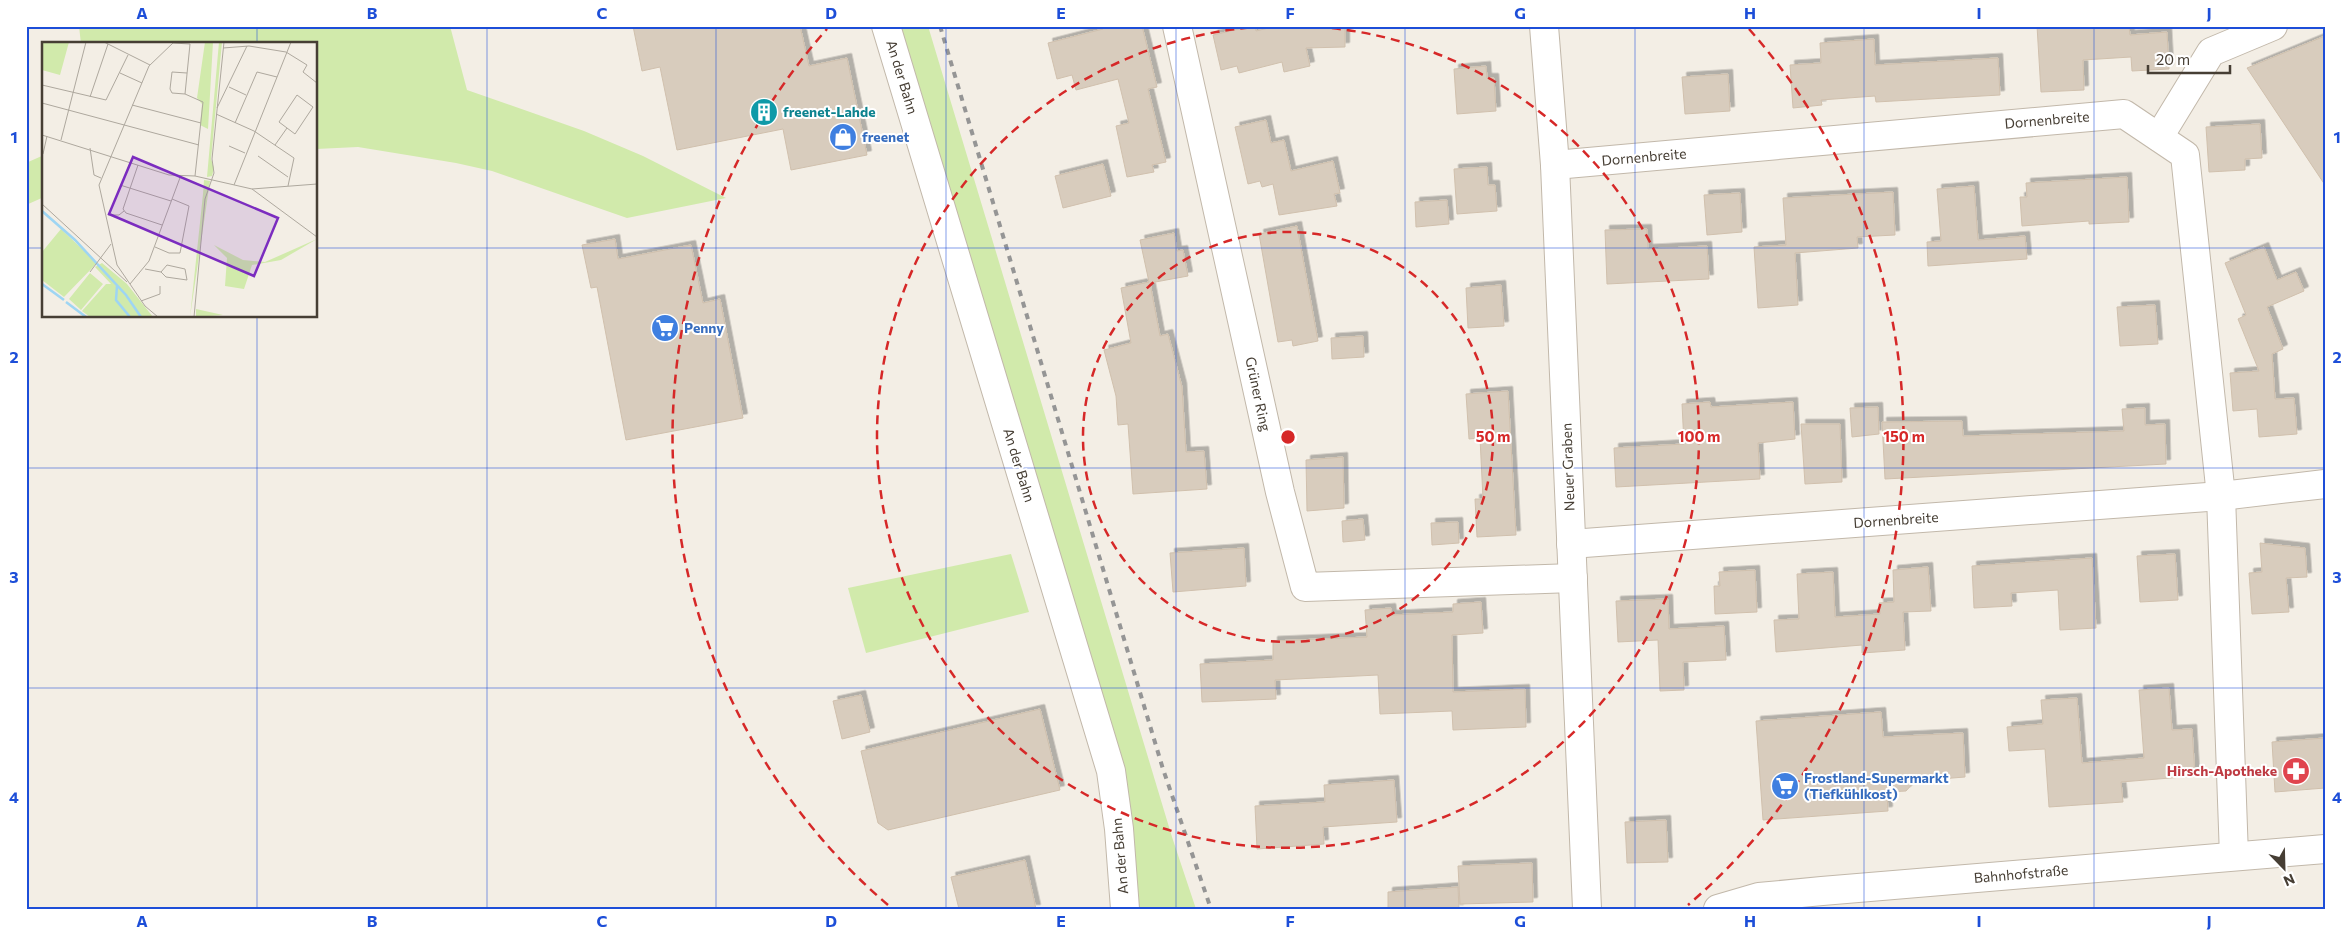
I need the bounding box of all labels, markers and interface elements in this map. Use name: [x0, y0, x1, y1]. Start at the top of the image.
text: A: [136, 3, 148, 22]
text: B: [367, 3, 378, 22]
text: C: [597, 3, 608, 22]
text: D: [825, 3, 837, 22]
text: E: [1056, 3, 1066, 22]
text: F: [1285, 3, 1295, 22]
text: G: [1514, 3, 1526, 22]
text: H: [1744, 3, 1756, 22]
text: I: [1976, 3, 1982, 22]
text: J: [2206, 3, 2212, 22]
street label: An der Bahn: [883, 38, 922, 116]
inset map: [42, 42, 318, 318]
scale bar: [2148, 42, 2231, 74]
text: 20 m: [2156, 50, 2190, 68]
building icon: freenet-Lahde: [749, 97, 779, 127]
place label: freenet-Lahde: [783, 103, 876, 120]
street label: Dornenbreite: [2004, 107, 2090, 132]
shop icon: freenet: [828, 122, 858, 152]
text: 1: [10, 127, 18, 146]
text: 1: [2333, 127, 2341, 146]
place label: freenet: [862, 128, 909, 145]
street label: Dornenbreite: [1601, 144, 1687, 169]
supermarket icon: Penny: [650, 313, 680, 343]
place label: Penny: [684, 319, 724, 336]
text: 2: [9, 347, 19, 366]
text: 2: [2332, 347, 2342, 366]
street label: Grüner Ring: [1242, 355, 1275, 433]
street label: Neuer Graben: [1557, 423, 1578, 511]
street label: An der Bahn: [1000, 426, 1039, 504]
text: 50 m: [1476, 427, 1510, 445]
text: 100 m: [1678, 427, 1720, 445]
text: 150 m: [1883, 427, 1925, 445]
centre of rings: [1279, 428, 1297, 446]
street label: Dornenbreite: [1853, 508, 1939, 531]
text: 3: [9, 567, 19, 586]
text: 3: [2332, 567, 2342, 586]
pharmacy icon: Hirsch-Apotheke: [2281, 756, 2311, 786]
place label: Hirsch-Apotheke: [2167, 762, 2277, 779]
place label: Frostland-Supermarkt (Tiefkühlkost): [1804, 769, 1949, 802]
supermarket icon: Frostland-Supermarkt (Tiefkühlkost): [1770, 771, 1800, 801]
text: 4: [9, 787, 19, 806]
text: 4: [2332, 787, 2342, 806]
street label: An der Bahn: [1108, 817, 1131, 895]
north arrow: [2258, 842, 2308, 892]
street label: Bahnhofstraße: [1973, 861, 2069, 886]
text: N: [2281, 871, 2297, 890]
text: A: [136, 911, 148, 930]
text: B: [367, 911, 378, 930]
text: C: [597, 911, 608, 930]
text: D: [825, 911, 837, 930]
text: E: [1056, 911, 1066, 930]
text: F: [1285, 911, 1295, 930]
text: G: [1514, 911, 1526, 930]
text: H: [1744, 911, 1756, 930]
text: I: [1976, 911, 1982, 930]
text: J: [2206, 911, 2212, 930]

